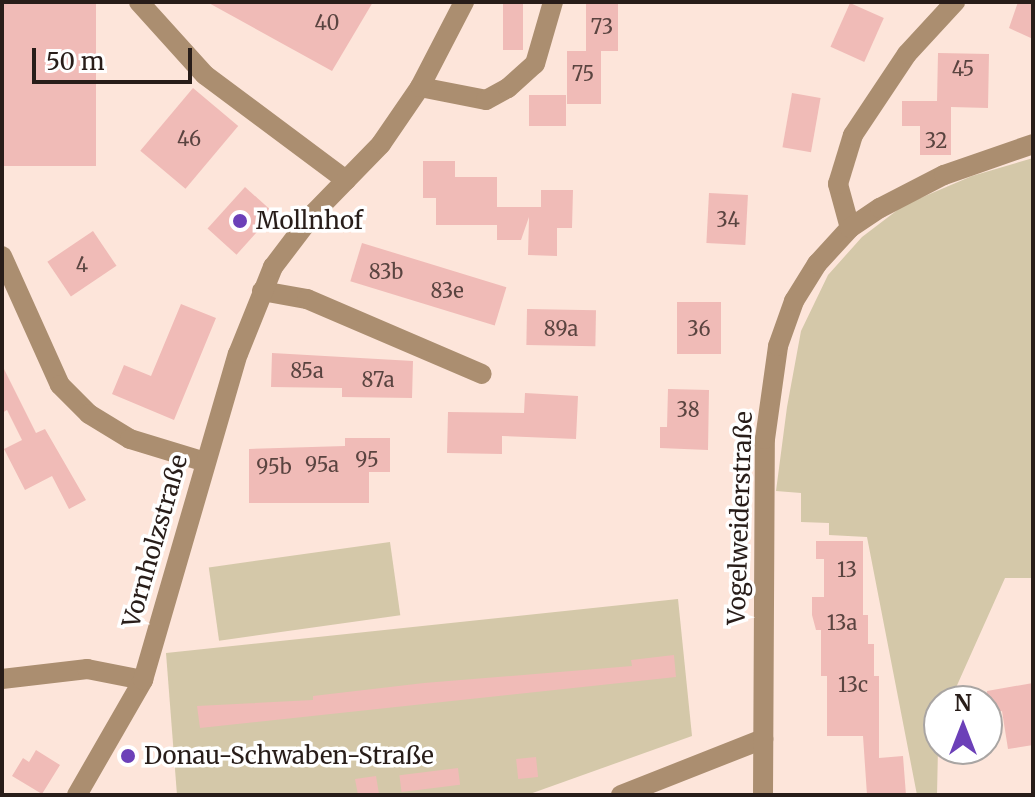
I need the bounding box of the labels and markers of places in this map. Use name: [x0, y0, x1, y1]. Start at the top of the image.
place label: Mollnhof: [256, 207, 363, 235]
marker: Mollnhof: [231, 212, 249, 230]
place label: Donau-Schwaben-Straße: [144, 742, 434, 770]
marker: Donau-Schwaben-Straße: [119, 747, 137, 765]

